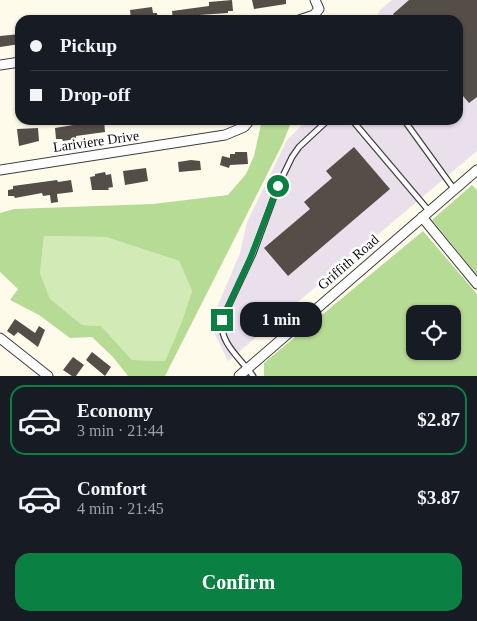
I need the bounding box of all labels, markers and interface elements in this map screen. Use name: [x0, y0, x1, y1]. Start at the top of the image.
text: Pickup: [60, 35, 117, 56]
text: Drop-off: [60, 84, 130, 105]
street label: Lariviere Drive: [52, 128, 140, 155]
route start: [267, 175, 289, 197]
street label: Griffith Road: [315, 232, 382, 293]
callout: 1 min: [240, 302, 322, 338]
map controls: [406, 305, 461, 360]
button: locate: [406, 305, 461, 360]
route end: [211, 309, 233, 331]
text: 1 min: [262, 311, 300, 328]
icon: car: [17, 398, 62, 443]
text: Economy: [77, 400, 153, 421]
text: $2.87: [417, 409, 460, 430]
text: 3 min · 21:44: [77, 422, 164, 439]
icon: car: [17, 476, 62, 521]
text: Comfort: [77, 478, 147, 499]
text: $3.87: [417, 487, 460, 508]
text: 4 min · 21:45: [77, 500, 164, 517]
button: Confirm: [15, 553, 462, 611]

